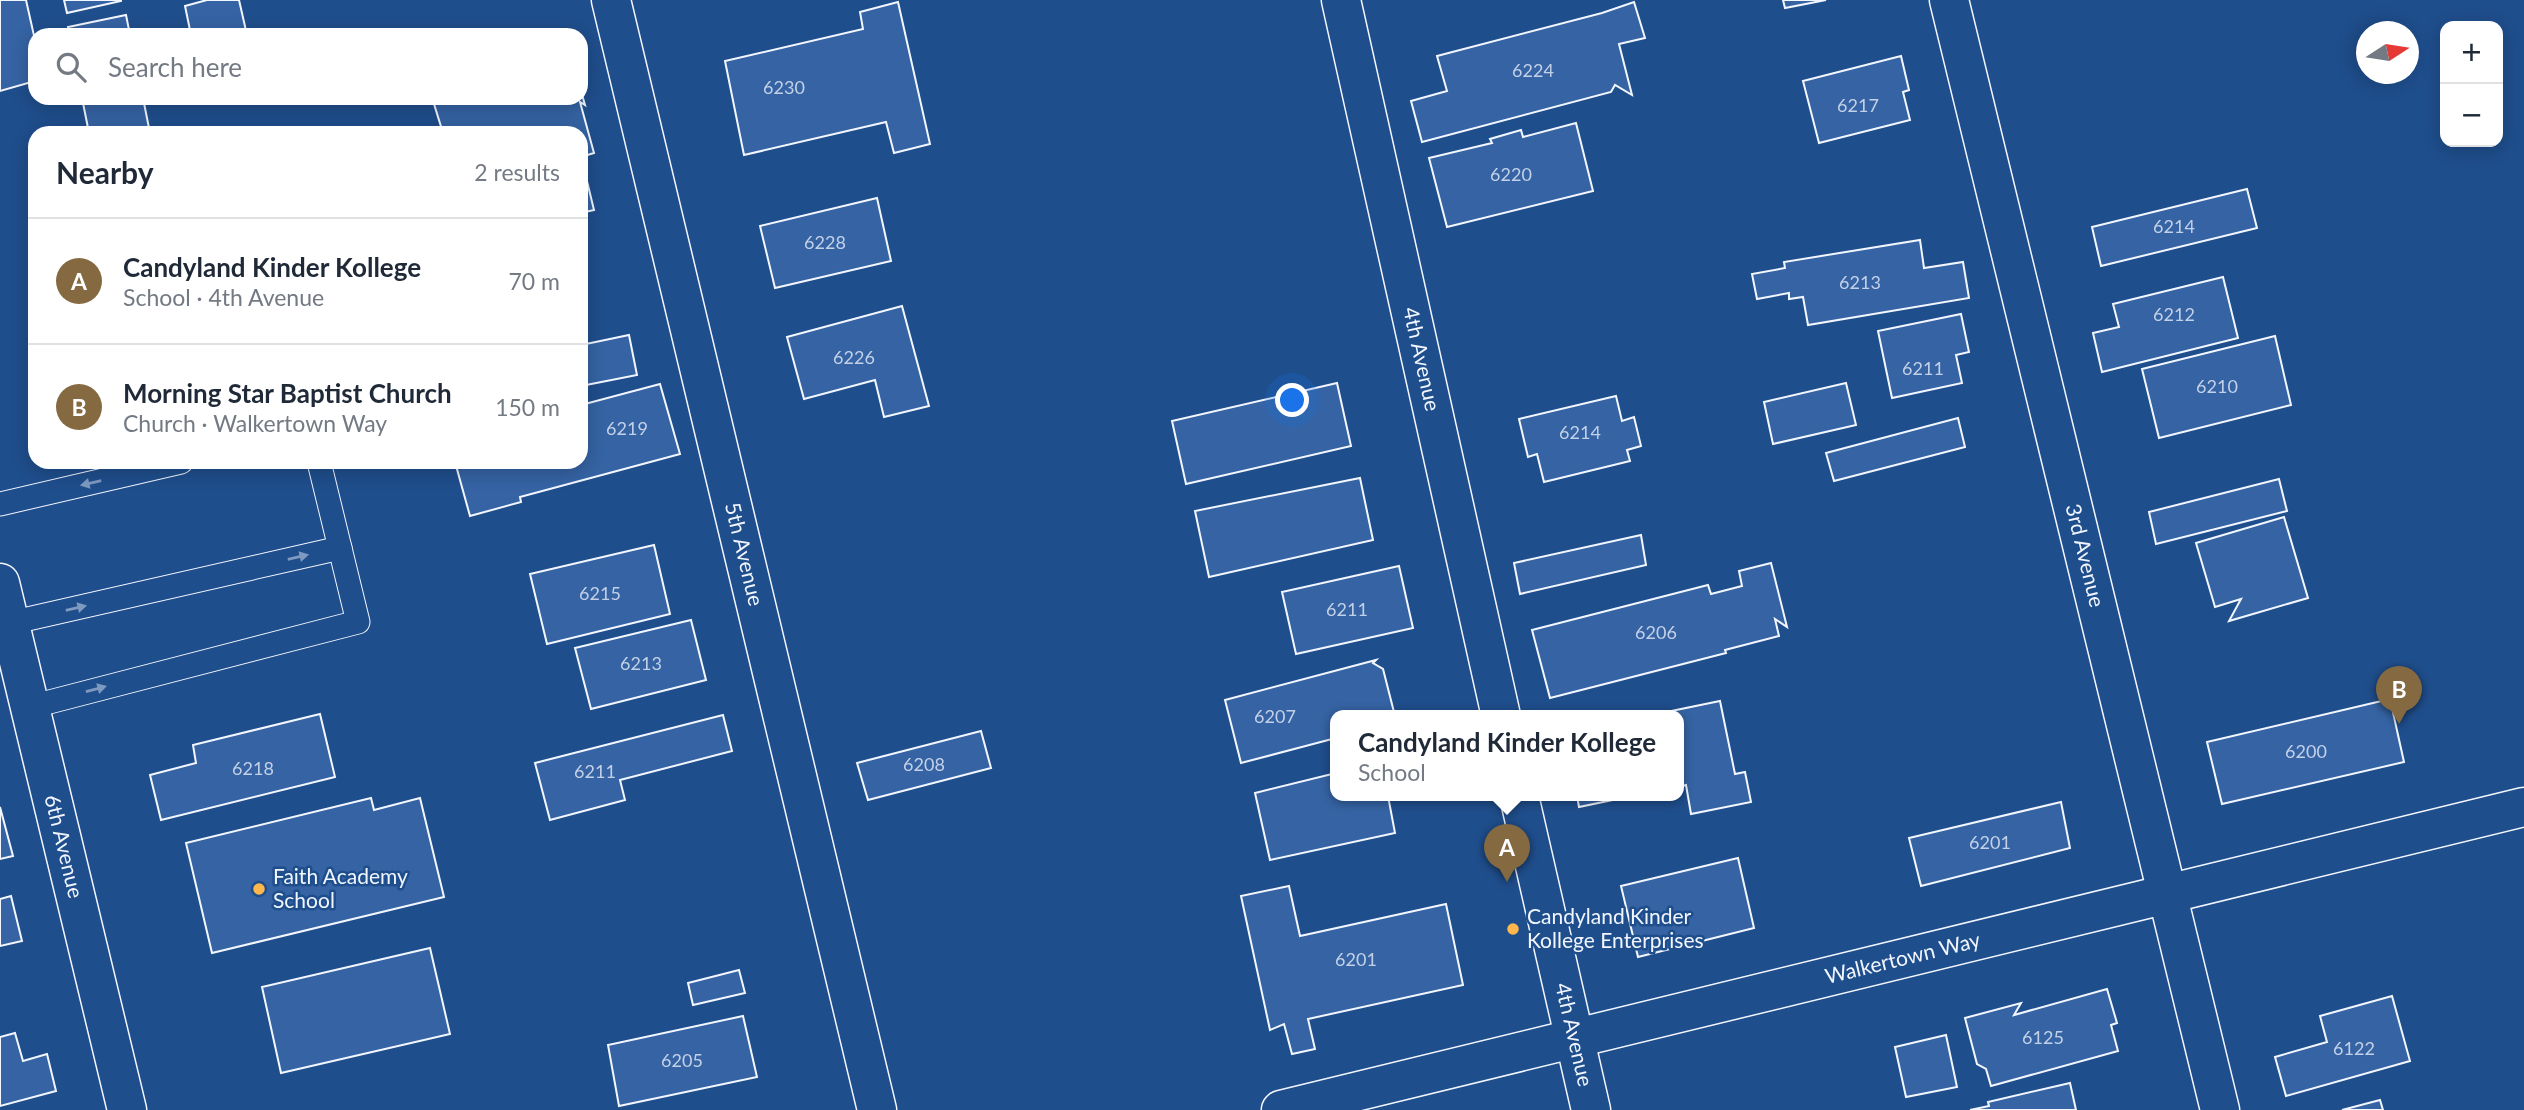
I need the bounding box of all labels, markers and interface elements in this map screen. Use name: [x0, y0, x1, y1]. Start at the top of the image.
north arrow: [2356, 21, 2419, 84]
map controls: [2440, 21, 2503, 147]
button: +: [2440, 21, 2503, 84]
search box: [28, 28, 588, 105]
icon: search: [52, 48, 90, 86]
text: Search here: [108, 51, 242, 83]
house number: 6224: [1512, 59, 1554, 81]
house number: 6230: [763, 76, 805, 98]
button: −: [2440, 84, 2503, 147]
house number: 6217: [1837, 94, 1879, 116]
text: Nearby: [56, 154, 154, 190]
text: 2 results: [474, 158, 560, 186]
house number: 6220: [1490, 163, 1532, 185]
house number: 6214: [2153, 215, 2195, 237]
house number: 6228: [804, 231, 846, 253]
text: Candyland Kinder Kollege: [123, 251, 421, 283]
text: A: [71, 267, 87, 295]
text: 70 m: [509, 267, 560, 295]
house number: 6213: [1839, 271, 1881, 293]
text: School · 4th Avenue: [123, 283, 324, 311]
house number: 6212: [2153, 303, 2195, 325]
street label: 4th Avenue: [1399, 305, 1446, 413]
house number: 6226: [833, 346, 875, 368]
house number: 6211: [1902, 357, 1944, 379]
house number: 6210: [2196, 375, 2238, 397]
text: Morning Star Baptist Church: [123, 377, 452, 409]
your location: [1275, 383, 1309, 417]
text: B: [71, 393, 87, 421]
text: 150 m: [495, 393, 560, 421]
text: Church · Walkertown Way: [123, 409, 387, 437]
house number: 6219: [606, 417, 648, 439]
house number: 6214: [1559, 421, 1601, 443]
one-way arrow: [79, 478, 101, 489]
street label: 5th Avenue: [721, 500, 770, 608]
street label: 3rd Avenue: [2061, 501, 2111, 610]
one-way arrow: [287, 552, 309, 563]
house number: 6215: [579, 582, 621, 604]
house number: 6211: [1326, 598, 1368, 620]
one-way arrow: [65, 602, 87, 613]
house number: 6206: [1635, 621, 1677, 643]
house number: 6213: [620, 652, 662, 674]
pin: B: [2376, 666, 2422, 724]
one-way arrow: [86, 684, 107, 694]
house number: 6207: [1254, 705, 1296, 727]
popup: [1330, 710, 1684, 801]
text: Candyland Kinder Kollege: [1358, 726, 1656, 758]
house number: 6200: [2285, 740, 2327, 762]
house number: 6208: [903, 753, 945, 775]
house number: 6218: [232, 757, 274, 779]
text: School: [1358, 758, 1426, 786]
house number: 6211: [574, 760, 616, 782]
street label: 6th Avenue: [40, 792, 89, 900]
pin: A: [1484, 824, 1530, 882]
house number: 6201: [1969, 831, 2011, 853]
place label: Faith Academy School: [273, 863, 408, 912]
marker: Faith Academy School: [251, 881, 267, 897]
place label: Candyland Kinder Kollege Enterprises: [1527, 903, 1704, 952]
marker: Candyland Kinder Kollege Enterprises: [1505, 921, 1521, 937]
street label: Walkertown Way: [1822, 926, 1983, 988]
house number: 6201: [1335, 948, 1377, 970]
street label: 4th Avenue: [1551, 980, 1599, 1089]
house number: 6125: [2022, 1026, 2064, 1048]
house number: 6122: [2333, 1037, 2375, 1059]
house number: 6205: [661, 1049, 703, 1071]

